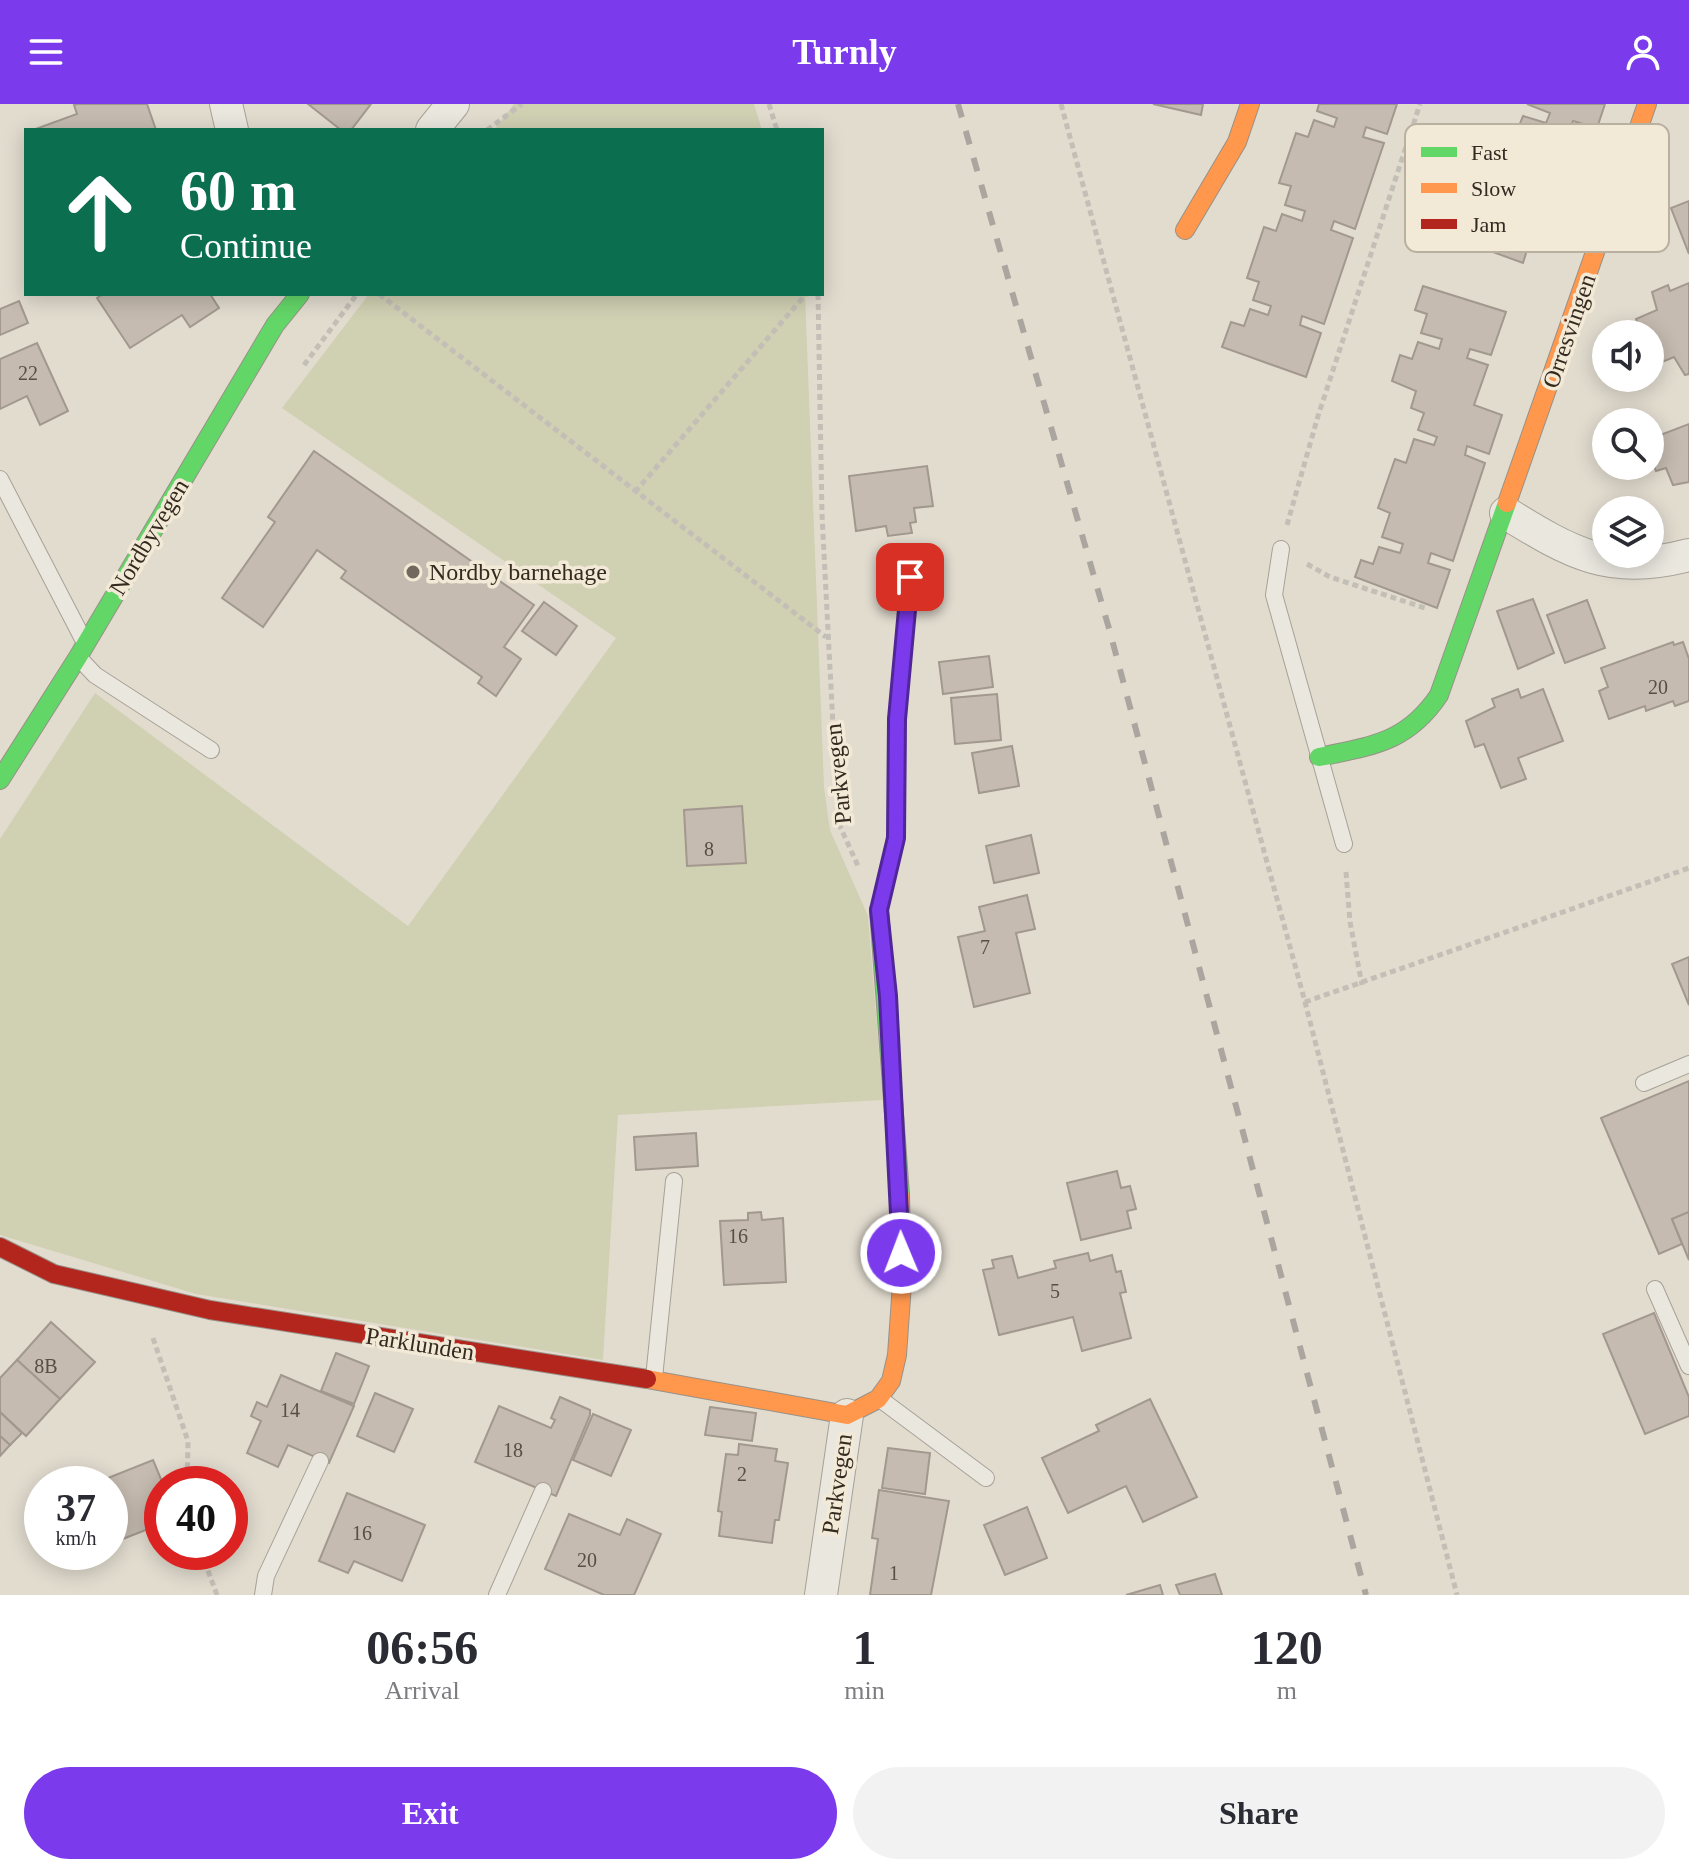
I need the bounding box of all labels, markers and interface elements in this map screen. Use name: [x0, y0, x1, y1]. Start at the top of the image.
icon: menu: [24, 30, 68, 74]
icon: person: [1621, 30, 1665, 74]
text: Turnly: [792, 32, 897, 72]
legend: [1405, 124, 1669, 252]
text: Fast: [1471, 140, 1508, 165]
icon: ahead: [48, 160, 152, 264]
text: 60 m: [180, 160, 297, 222]
text: Slow: [1471, 176, 1516, 201]
text: Jam: [1471, 212, 1506, 237]
text: Continue: [180, 226, 312, 266]
street label: Orresvingen: [1537, 271, 1601, 391]
map controls: [1592, 320, 1664, 568]
button: sound: [1592, 320, 1664, 392]
house number: 22: [18, 362, 38, 384]
button: search: [1592, 408, 1664, 480]
street label: Nordbyvegen: [104, 474, 194, 600]
button: layers: [1592, 496, 1664, 568]
pin: [876, 543, 944, 611]
icon: arrive: [888, 555, 932, 599]
place label: Nordby barnehage: [429, 559, 607, 585]
marker: Nordby barnehage: [404, 563, 422, 581]
house number: 20: [1648, 676, 1668, 698]
street label: Parkvegen: [820, 722, 856, 826]
house number: 8: [704, 838, 714, 860]
house number: 7: [980, 936, 990, 958]
position arrow: [859, 1211, 943, 1295]
house number: 16: [728, 1225, 748, 1247]
house number: 5: [1050, 1280, 1060, 1302]
street label: Parklunden: [364, 1323, 476, 1365]
house number: 8B: [34, 1355, 58, 1377]
house number: 14: [280, 1399, 300, 1421]
street label: Parkvegen: [817, 1432, 857, 1536]
house number: 18: [503, 1439, 523, 1461]
house number: 2: [737, 1463, 747, 1485]
speed limit sign: 40: [144, 1466, 248, 1570]
text: 37: [56, 1485, 96, 1530]
house number: 16: [352, 1522, 372, 1544]
text: km/h: [55, 1527, 97, 1549]
house number: 20: [577, 1549, 597, 1571]
house number: 1: [889, 1562, 899, 1584]
text: 06:56: [366, 1621, 478, 1674]
text: 1: [852, 1621, 876, 1674]
text: 120: [1251, 1621, 1323, 1674]
text: Arrival: [385, 1676, 460, 1705]
text: min: [844, 1676, 885, 1705]
text: m: [1277, 1676, 1297, 1705]
button: Exit: [24, 1767, 837, 1859]
button: Share: [853, 1767, 1665, 1859]

